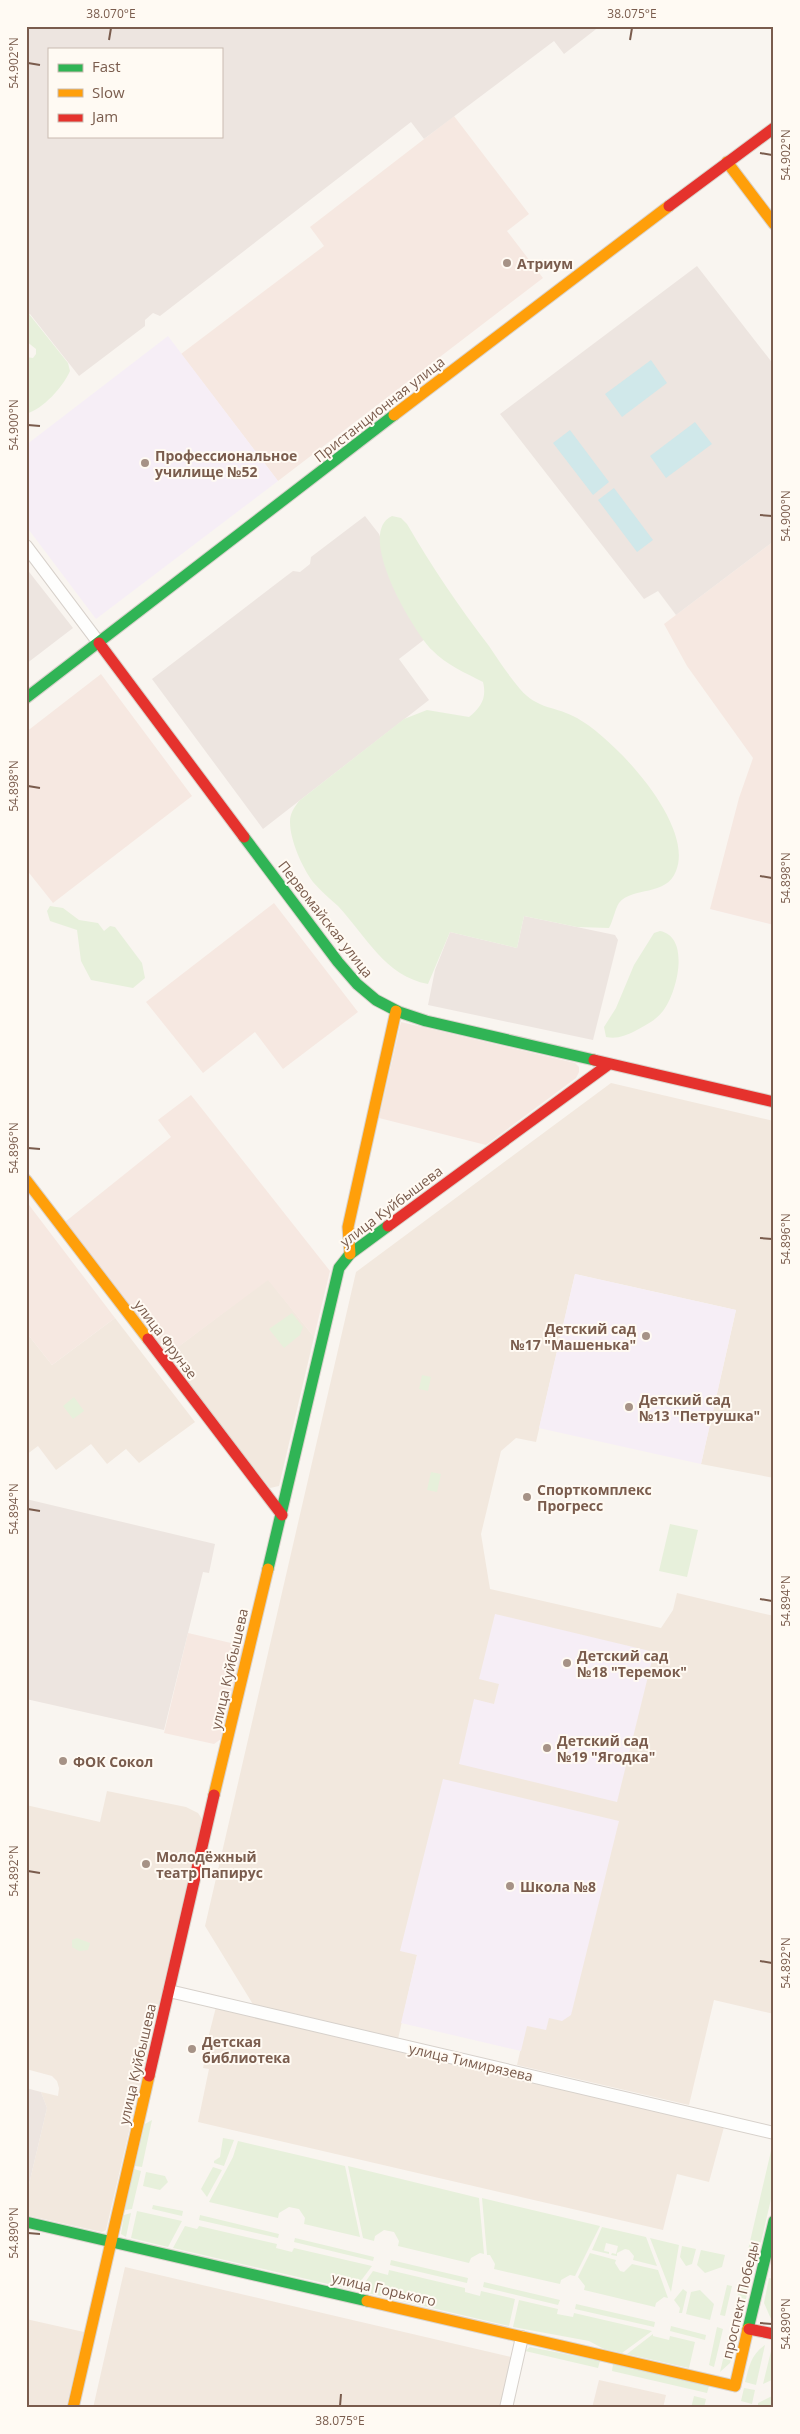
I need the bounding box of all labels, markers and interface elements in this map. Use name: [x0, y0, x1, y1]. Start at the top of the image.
text: 38.070°E: [86, 5, 136, 22]
text: 38.075°E: [607, 5, 657, 22]
text: 54.902°N: [5, 37, 22, 89]
legend: [48, 48, 222, 138]
text: Fast: [92, 56, 121, 76]
text: Slow: [92, 82, 125, 102]
text: Jam: [90, 106, 118, 126]
text: 54.902°N: [777, 129, 794, 181]
place label: Атриум: [517, 254, 573, 273]
marker: Атриум: [501, 257, 513, 269]
street label: Пристанционная улица: [310, 352, 448, 466]
text: 54.900°N: [5, 399, 22, 451]
place label: Профессиональное училище №52: [155, 446, 297, 481]
marker: Профессиональное училище №52: [139, 457, 151, 469]
text: 54.900°N: [777, 490, 794, 542]
text: 54.898°N: [5, 760, 22, 812]
text: 54.898°N: [777, 852, 794, 904]
street label: Первомайская улица: [274, 857, 378, 981]
text: 54.896°N: [5, 1122, 22, 1174]
street label: улица Куйбышева: [336, 1161, 446, 1251]
text: 54.896°N: [777, 1213, 794, 1265]
street label: улица Фрунзе: [130, 1296, 202, 1382]
place label: Детский сад №17 "Машенька": [510, 1319, 637, 1354]
marker: Детский сад №17 "Машенька": [640, 1330, 652, 1342]
place label: Детский сад №13 "Петрушка": [639, 1390, 760, 1425]
marker: Детский сад №13 "Петрушка": [623, 1401, 635, 1413]
place label: Спорткомплекс Прогресс: [537, 1480, 652, 1515]
text: 54.894°N: [5, 1483, 22, 1535]
marker: Спорткомплекс Прогресс: [521, 1491, 533, 1503]
text: 54.894°N: [777, 1575, 794, 1627]
street label: улица Куйбышева: [206, 1607, 252, 1731]
place label: Детский сад №18 "Теремок": [577, 1646, 687, 1681]
marker: Детский сад №18 "Теремок": [561, 1657, 573, 1669]
place label: Детский сад №19 "Ягодка": [557, 1731, 655, 1766]
marker: Детский сад №19 "Ягодка": [541, 1742, 553, 1754]
place label: ФОК Сокол: [73, 1752, 153, 1771]
marker: ФОК Сокол: [57, 1755, 69, 1767]
text: 54.892°N: [5, 1845, 22, 1897]
place label: Молодёжный театр Папирус: [156, 1847, 263, 1882]
marker: Молодёжный театр Папирус: [140, 1858, 152, 1870]
place label: Школа №8: [520, 1877, 596, 1896]
marker: Школа №8: [504, 1880, 516, 1892]
text: 54.892°N: [777, 1937, 794, 1989]
street label: улица Куйбышева: [114, 2002, 160, 2126]
place label: Детская библиотека: [202, 2032, 290, 2067]
street label: улица Тимирязева: [407, 2038, 535, 2086]
marker: Детская библиотека: [186, 2043, 198, 2055]
text: 54.890°N: [5, 2207, 22, 2259]
street label: проспект Победы: [717, 2239, 763, 2361]
street label: улица Горького: [330, 2268, 438, 2310]
text: 54.890°N: [777, 2298, 794, 2350]
text: 38.075°E: [315, 2412, 365, 2429]

